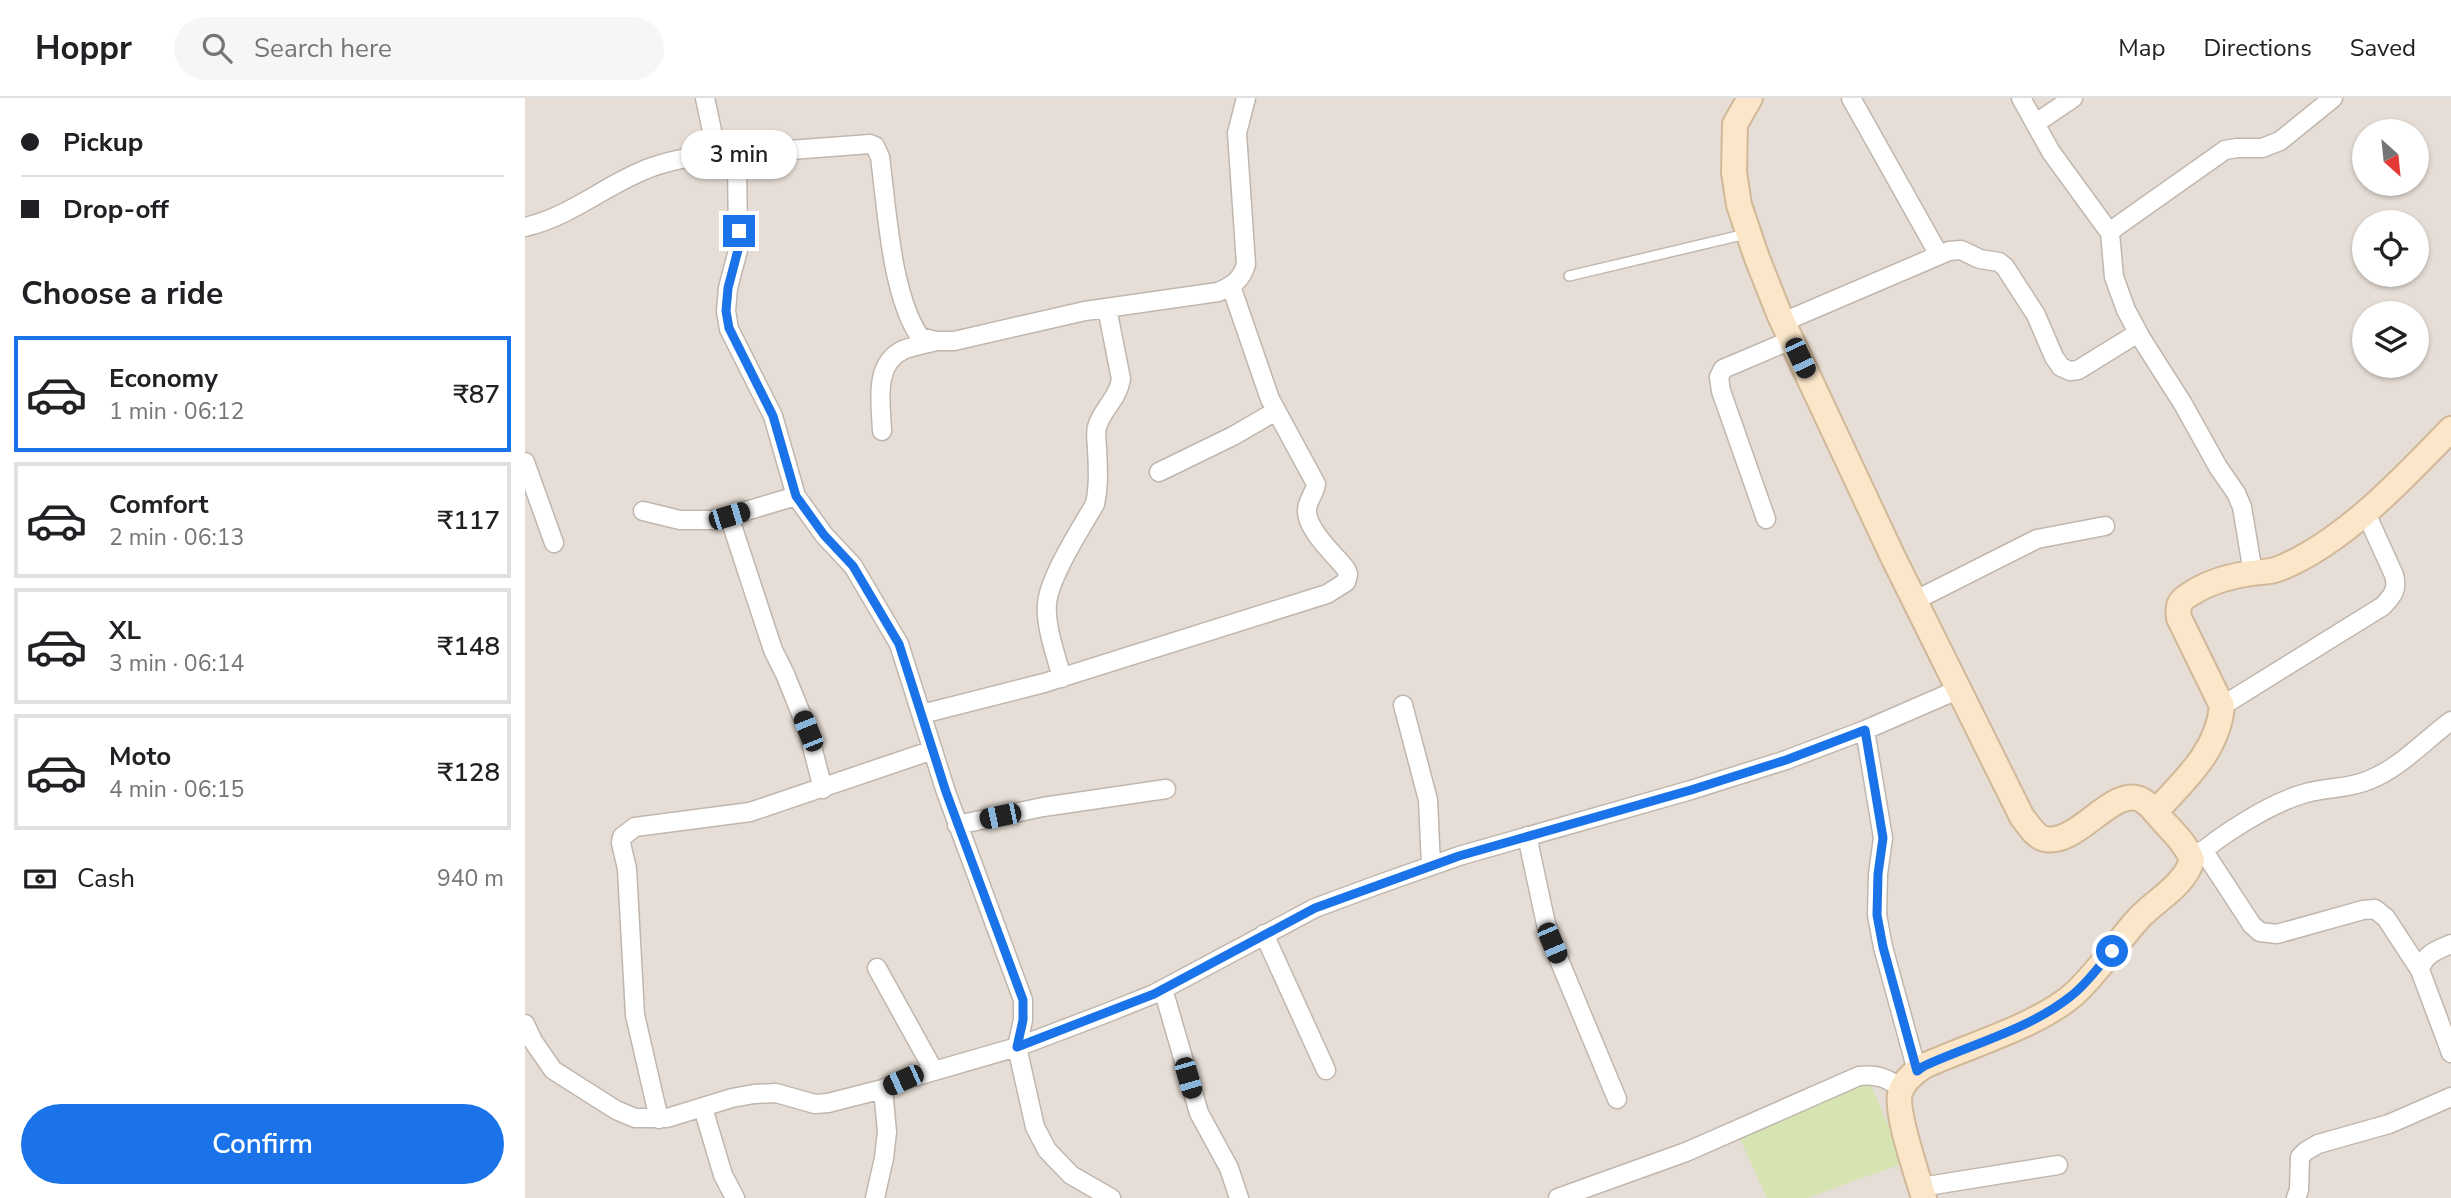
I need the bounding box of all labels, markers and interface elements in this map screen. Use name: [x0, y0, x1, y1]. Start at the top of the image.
search box: [174, 17, 664, 80]
text: Hoppr: [35, 26, 132, 71]
icon: search: [198, 29, 236, 67]
text: Search here: [254, 31, 392, 66]
text: Map: [2118, 32, 2165, 64]
text: Directions: [2203, 32, 2312, 64]
text: Saved: [2350, 32, 2416, 64]
north arrow: [2352, 119, 2429, 196]
map controls: [2352, 119, 2429, 378]
text: Pickup: [63, 125, 143, 160]
callout: 3 min: [681, 130, 797, 178]
text: 3 min: [710, 139, 768, 170]
text: Drop-off: [63, 192, 169, 227]
button: locate: [2352, 210, 2429, 287]
route end: [723, 215, 755, 247]
text: Choose a ride: [21, 272, 223, 315]
button: layers: [2352, 301, 2429, 378]
car: [1782, 335, 1819, 381]
text: Economy: [109, 361, 218, 396]
icon: car: [25, 363, 88, 426]
text: ₹87: [453, 377, 500, 412]
text: 1 min · 06:12: [109, 396, 244, 427]
text: Comfort: [109, 487, 209, 522]
icon: car: [25, 489, 88, 552]
car: [706, 500, 753, 532]
text: ₹117: [438, 503, 500, 538]
text: 2 min · 06:13: [109, 522, 244, 553]
text: XL: [109, 613, 141, 648]
icon: car: [25, 615, 88, 678]
text: ₹148: [438, 629, 500, 664]
text: 3 min · 06:14: [109, 648, 244, 679]
car: [791, 708, 826, 754]
text: Moto: [109, 739, 171, 774]
icon: car: [25, 741, 88, 804]
text: ₹128: [438, 755, 500, 790]
text: 4 min · 06:15: [109, 774, 244, 805]
car: [978, 801, 1023, 831]
icon: cash: [21, 860, 59, 898]
text: Cash: [77, 861, 135, 896]
text: 940 m: [437, 863, 504, 894]
car: [1535, 920, 1570, 966]
route start: [2096, 935, 2128, 967]
car: [1173, 1055, 1204, 1101]
car: [880, 1062, 927, 1098]
button: Confirm: [21, 1104, 504, 1184]

